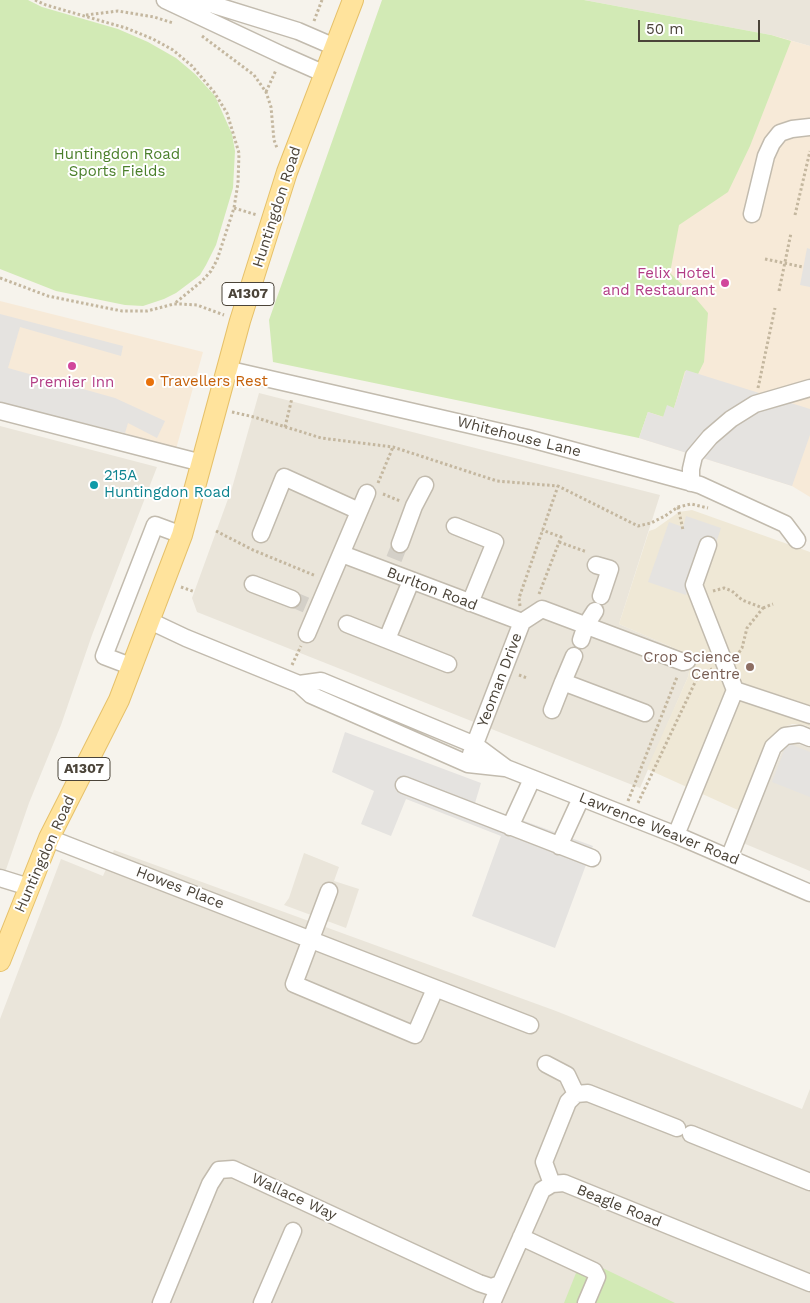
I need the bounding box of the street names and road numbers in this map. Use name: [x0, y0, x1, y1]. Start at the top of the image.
street label: Huntingdon Road: [249, 144, 305, 270]
road number: A1307: [222, 282, 274, 306]
street label: Whitehouse Lane: [455, 413, 583, 461]
street label: Burlton Road: [384, 563, 480, 615]
street label: Yeoman Drive: [474, 630, 526, 730]
road number: A1307: [58, 758, 110, 781]
street label: Lawrence Weaver Road: [576, 789, 742, 869]
street label: Huntingdon Road: [11, 793, 79, 915]
street label: Howes Place: [133, 863, 227, 913]
street label: Wallace Way: [249, 1169, 339, 1225]
street label: Beagle Road: [574, 1181, 664, 1231]

